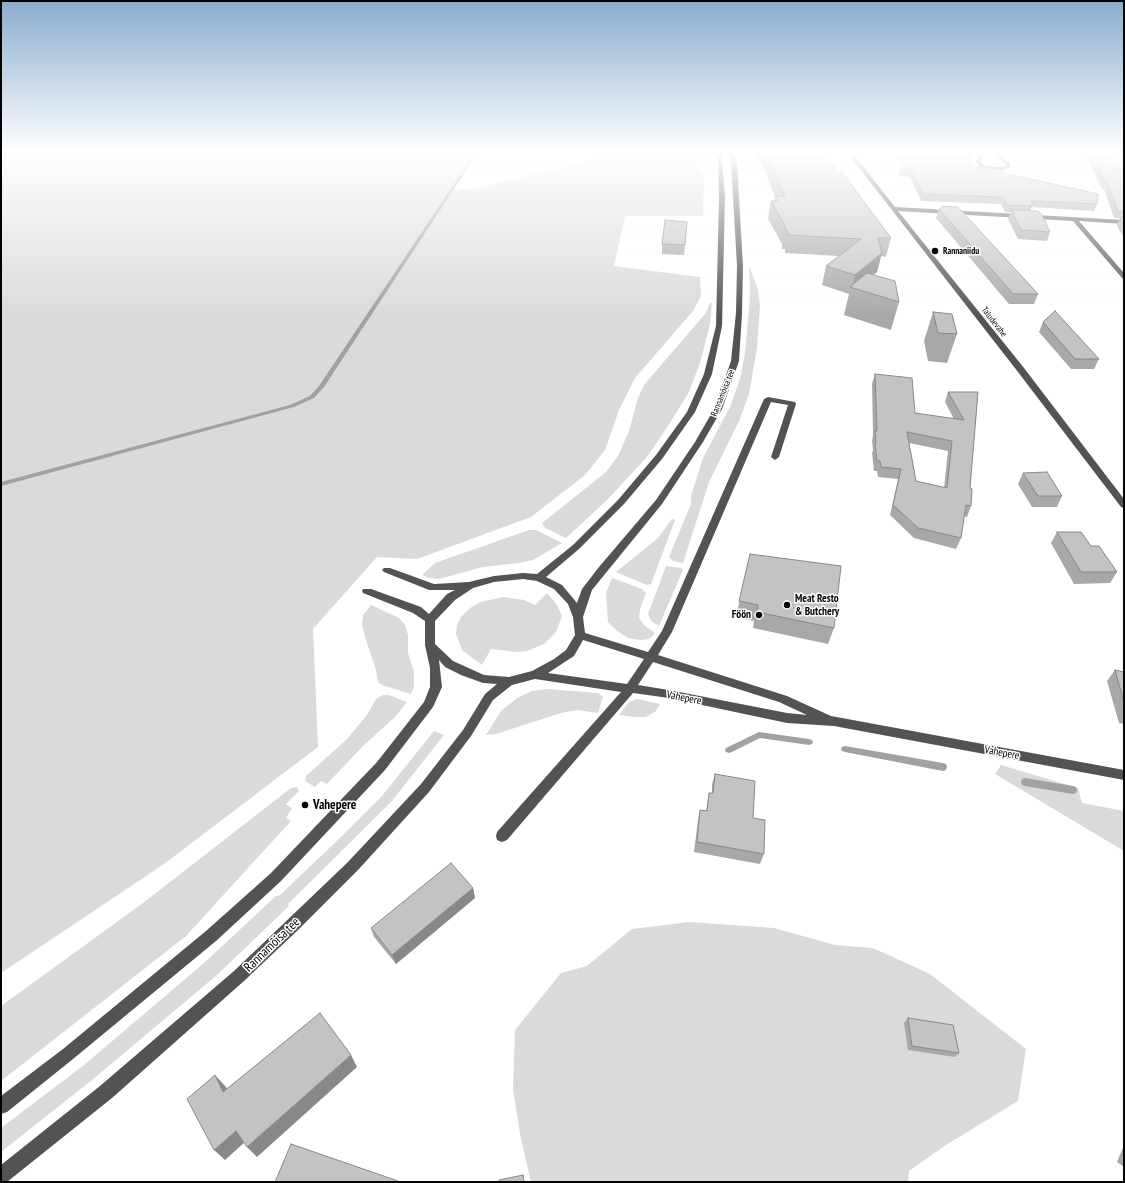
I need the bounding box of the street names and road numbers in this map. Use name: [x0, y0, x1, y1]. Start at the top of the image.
street label: Taludevahe: [979, 305, 1009, 339]
street label: Rannamõisa tee: [709, 368, 737, 418]
street label: Vahepere: [665, 688, 703, 708]
street label: Vahepere: [983, 743, 1021, 763]
street label: Rannamõisa tee: [241, 915, 303, 975]

